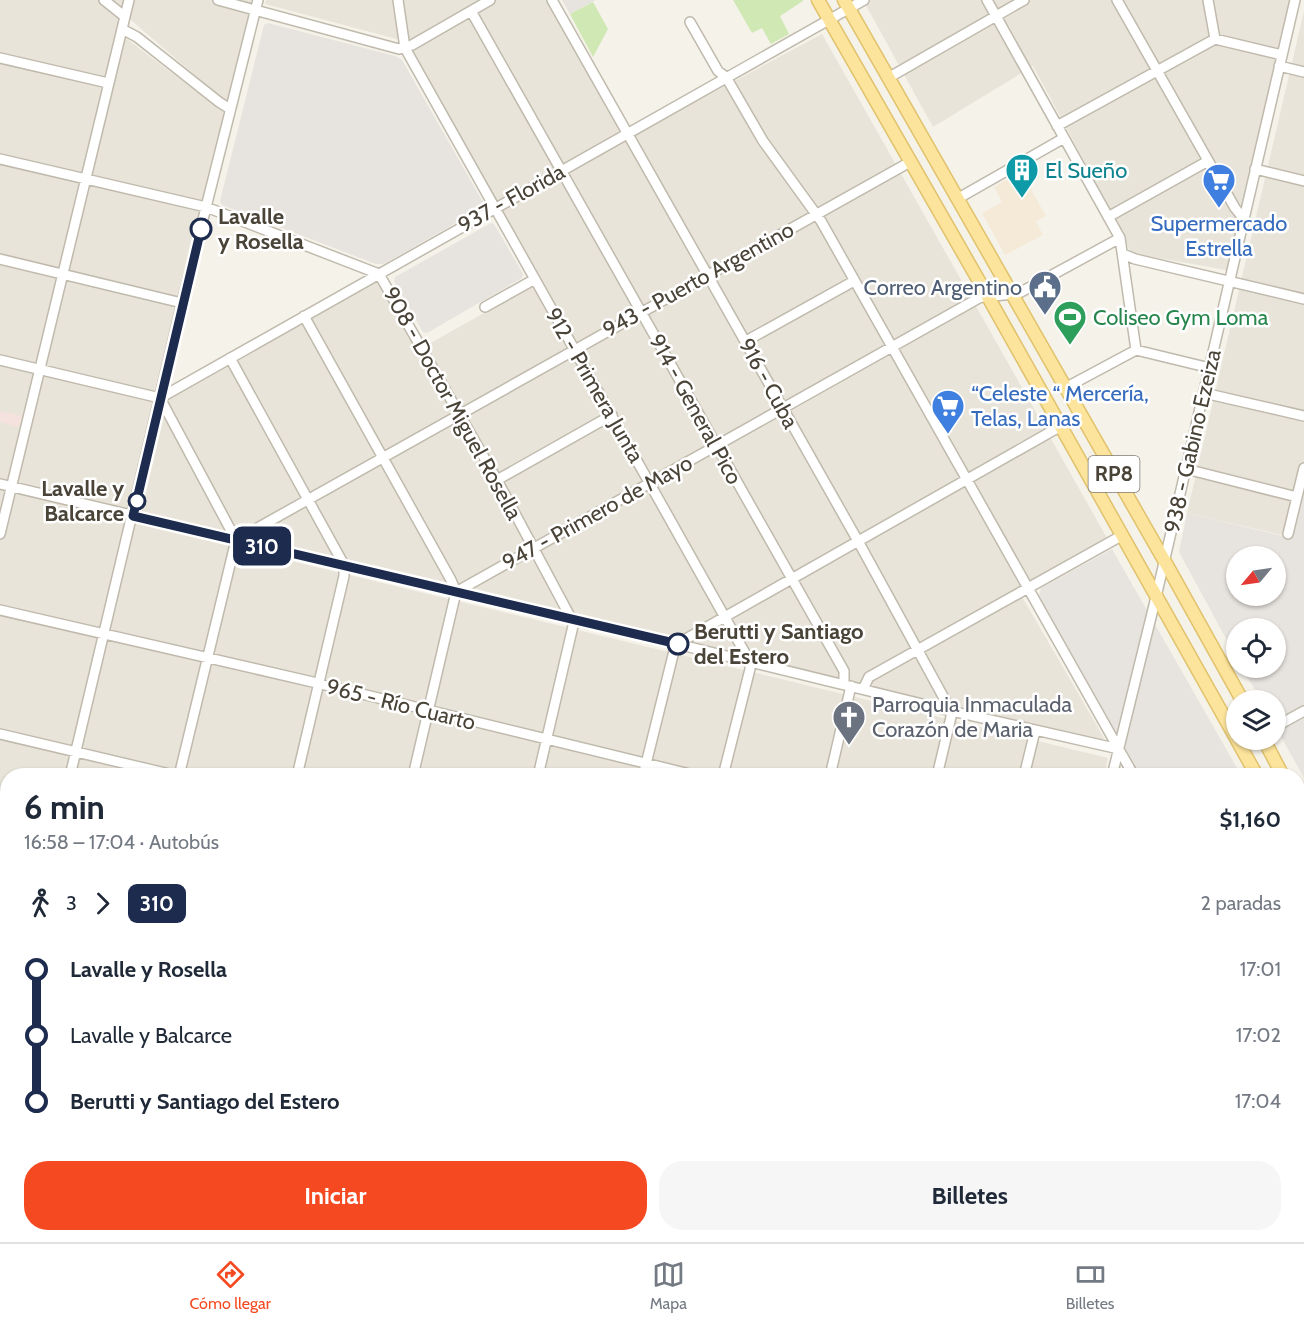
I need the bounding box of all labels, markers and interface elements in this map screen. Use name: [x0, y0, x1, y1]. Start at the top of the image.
building icon: El Sueño: [1004, 152, 1040, 199]
place label: El Sueño: [1045, 157, 1127, 184]
street label: 937 - Florida: [453, 158, 570, 239]
supermarket icon: Supermercado Estrella: [1201, 162, 1237, 209]
place label: Lavalle y Rosella: [218, 203, 304, 255]
place label: Supermercado Estrella: [1151, 210, 1287, 262]
street label: 943 - Puerto Argentino: [598, 216, 798, 343]
marker: Lavalle y Rosella: [190, 218, 212, 240]
public building icon: Correo Argentino: [1027, 269, 1063, 316]
place label: Correo Argentino: [864, 274, 1022, 301]
street label: 908 - Doctor Miguel Rosella: [377, 282, 528, 525]
sports icon: Coliseo Gym Loma: [1052, 299, 1088, 346]
street label: 912 - Primera Junta: [539, 303, 650, 468]
place label: Coliseo Gym Loma: [1093, 304, 1269, 331]
street label: 914 - General Pico: [643, 329, 748, 489]
street label: 916 - Cuba: [733, 333, 805, 433]
street label: 938 - Gabino Ezeiza: [1158, 346, 1227, 536]
place label: “Celeste “ Mercería, Telas, Lanas: [971, 380, 1149, 432]
supermarket icon: “Celeste “ Mercería, Telas, Lanas: [930, 388, 966, 435]
street label: 947 - Primero de Mayo: [498, 449, 697, 576]
road number: RP8: [1088, 456, 1140, 492]
place label: Lavalle y Balcarce: [41, 475, 124, 527]
marker: Lavalle y Balcarce: [128, 492, 146, 510]
line badge: 310: [228, 526, 296, 566]
text: 310: [245, 534, 279, 559]
north arrow: [1226, 546, 1286, 606]
map controls: [1226, 546, 1286, 750]
place label: Berutti y Santiago del Estero: [694, 618, 864, 670]
button: locate: [1226, 618, 1286, 678]
marker: Berutti y Santiago del Estero: [667, 633, 689, 655]
street label: 965 - Río Cuarto: [324, 673, 478, 736]
button: layers: [1226, 690, 1286, 750]
place label: Parroquia Inmaculada Corazón de Maria: [872, 691, 1073, 743]
church icon: Parroquia Inmaculada Corazón de Maria: [831, 699, 867, 746]
text: 6 min: [24, 787, 105, 827]
text: $1,160: [1219, 806, 1281, 833]
text: 16:58 – 17:04 · Autobús: [24, 830, 219, 854]
icon: walk: [24, 887, 57, 920]
icon: forward: [86, 887, 119, 920]
text: 3: [66, 891, 77, 915]
text: 310: [140, 891, 174, 916]
text: 2 paradas: [1201, 891, 1281, 915]
text: Lavalle y Rosella: [70, 956, 227, 983]
text: 17:01: [1240, 957, 1281, 981]
text: Lavalle y Balcarce: [70, 1022, 232, 1049]
text: 17:02: [1236, 1023, 1281, 1047]
text: Berutti y Santiago del Estero: [70, 1088, 340, 1115]
text: 17:04: [1235, 1089, 1281, 1113]
button: Iniciar: [24, 1161, 647, 1230]
button: Billetes: [659, 1161, 1281, 1230]
tab: Cómo llegar: [189, 1258, 271, 1313]
tab: Mapa: [650, 1258, 687, 1313]
tab: Billetes: [1066, 1258, 1114, 1313]

